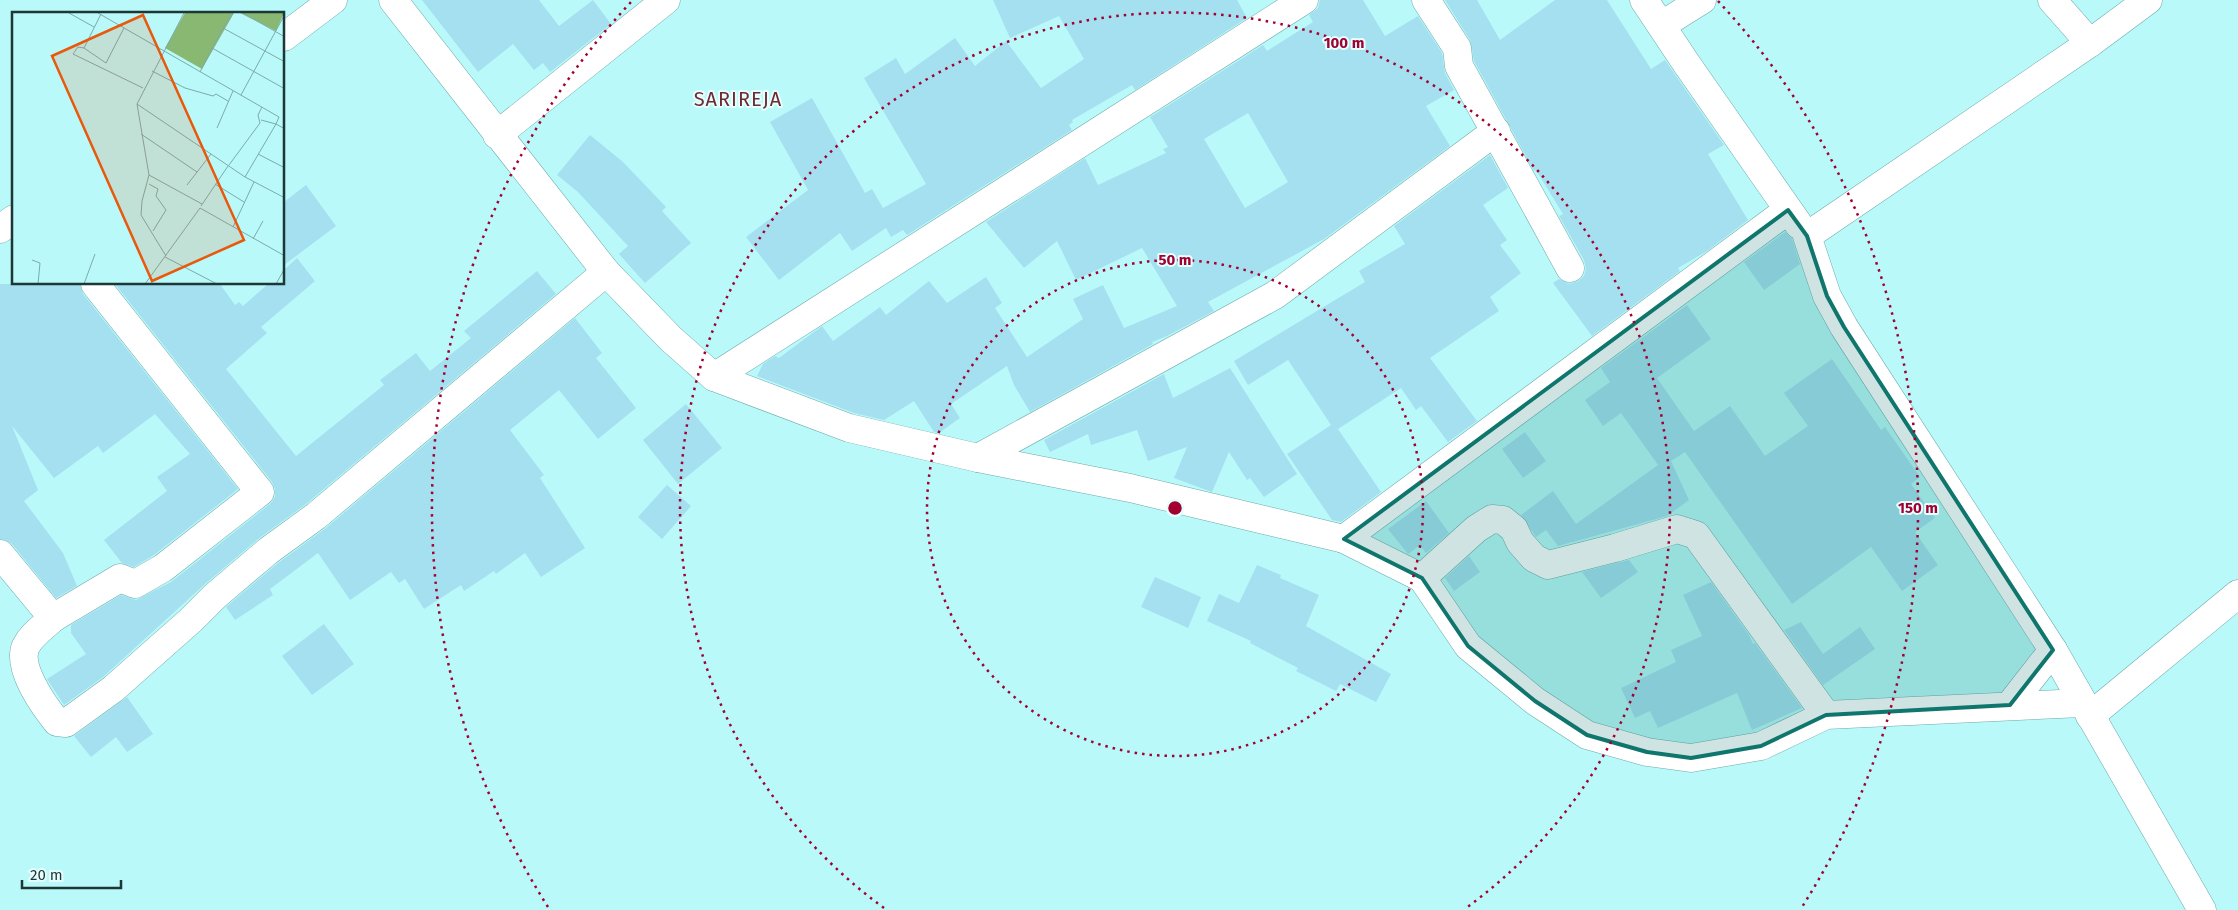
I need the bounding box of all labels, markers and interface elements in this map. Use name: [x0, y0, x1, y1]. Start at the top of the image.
inset map: [12, 12, 285, 285]
text: 100 m: [1324, 34, 1364, 52]
district label: SARIREJA: [694, 87, 782, 111]
text: 50 m: [1158, 251, 1192, 269]
centre of rings: [1166, 499, 1184, 517]
text: 150 m: [1898, 499, 1938, 517]
scale bar: [22, 858, 121, 890]
text: 20 m: [30, 866, 63, 884]

